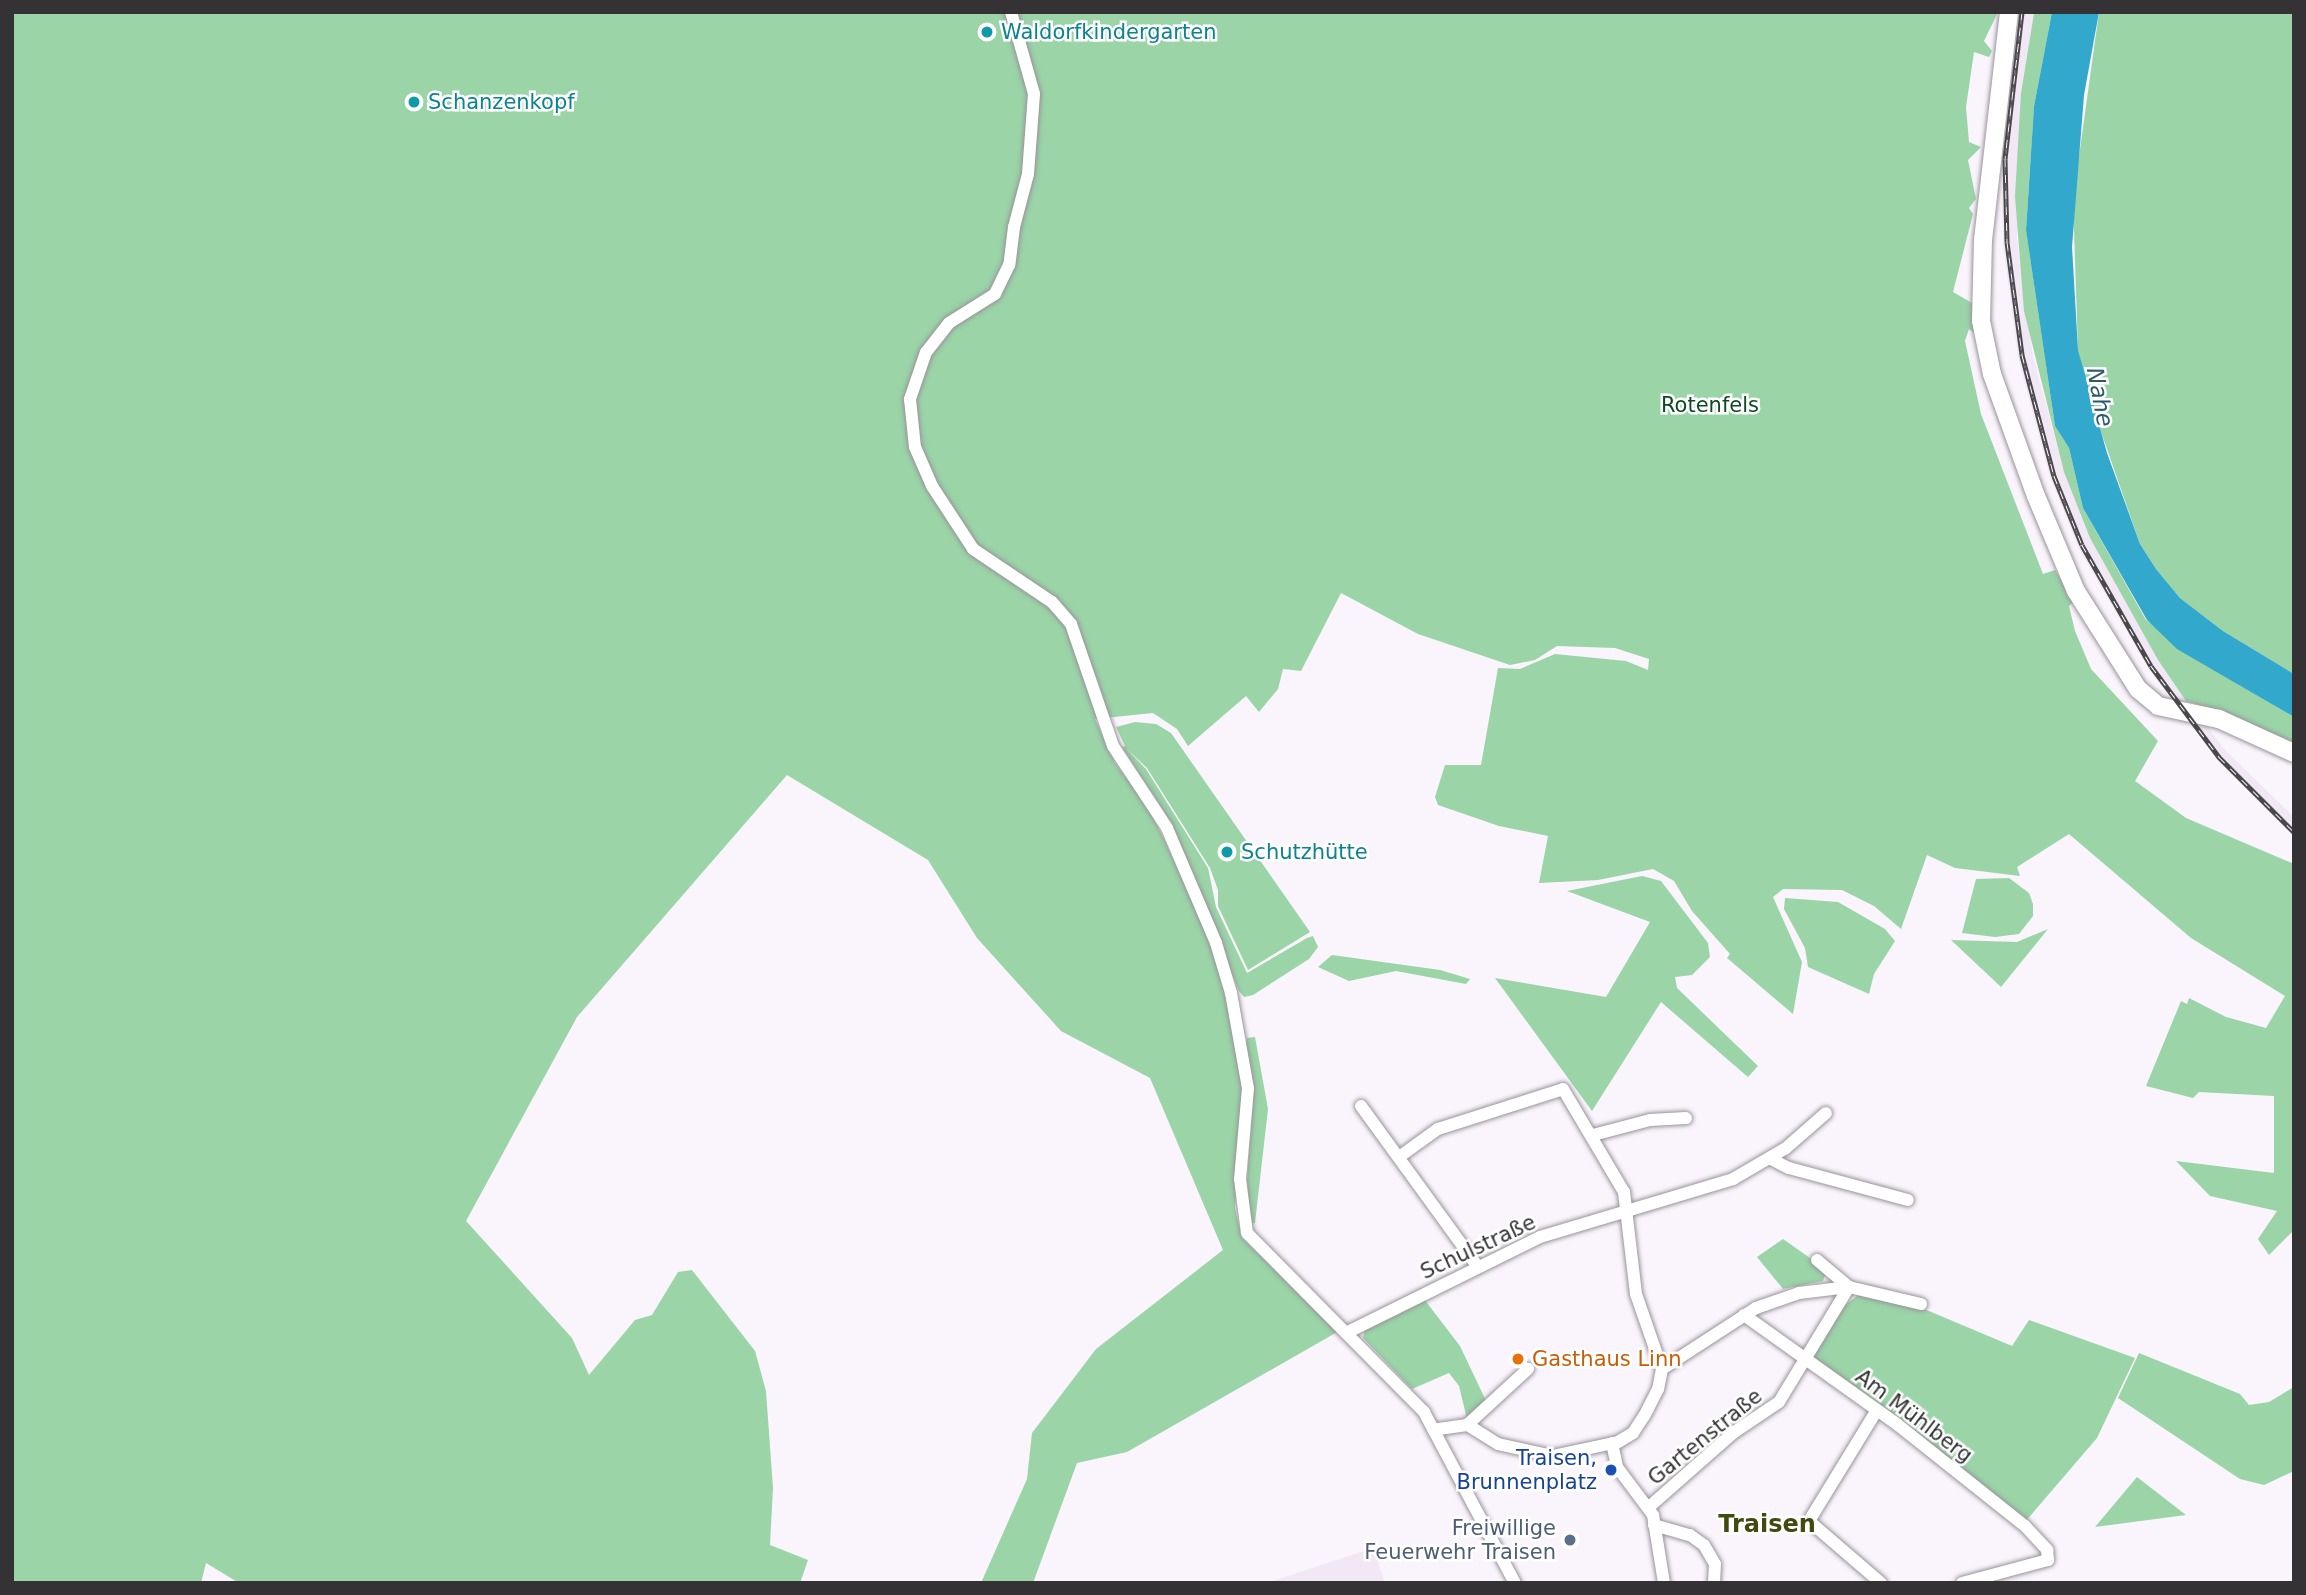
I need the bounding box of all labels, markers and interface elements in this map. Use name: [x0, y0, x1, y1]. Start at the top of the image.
place label: Waldorfkindergarten: [1001, 19, 1216, 45]
marker: Waldorfkindergarten: [979, 24, 995, 40]
place label: Schanzenkopf: [428, 89, 575, 115]
marker: Schanzenkopf: [406, 94, 422, 110]
water label: Nahe: [2081, 365, 2119, 429]
park label: Rotenfels: [1661, 392, 1759, 418]
place label: Schutzhütte: [1241, 839, 1368, 865]
marker: Schutzhütte: [1219, 844, 1235, 860]
street label: Schulstraße: [1416, 1209, 1540, 1285]
place label: Gasthaus Linn: [1532, 1346, 1682, 1372]
marker: Gasthaus Linn: [1510, 1351, 1526, 1367]
street label: Am Mühlberg: [1851, 1364, 1977, 1468]
street label: Gartenstraße: [1643, 1383, 1767, 1491]
place label: Traisen, Brunnenplatz: [1457, 1445, 1597, 1495]
marker: Traisen, Brunnenplatz: [1603, 1462, 1619, 1478]
district label: Traisen: [1718, 1511, 1816, 1539]
place label: Freiwillige Feuerwehr Traisen: [1364, 1515, 1556, 1565]
marker: Freiwillige Feuerwehr Traisen: [1562, 1532, 1578, 1548]

